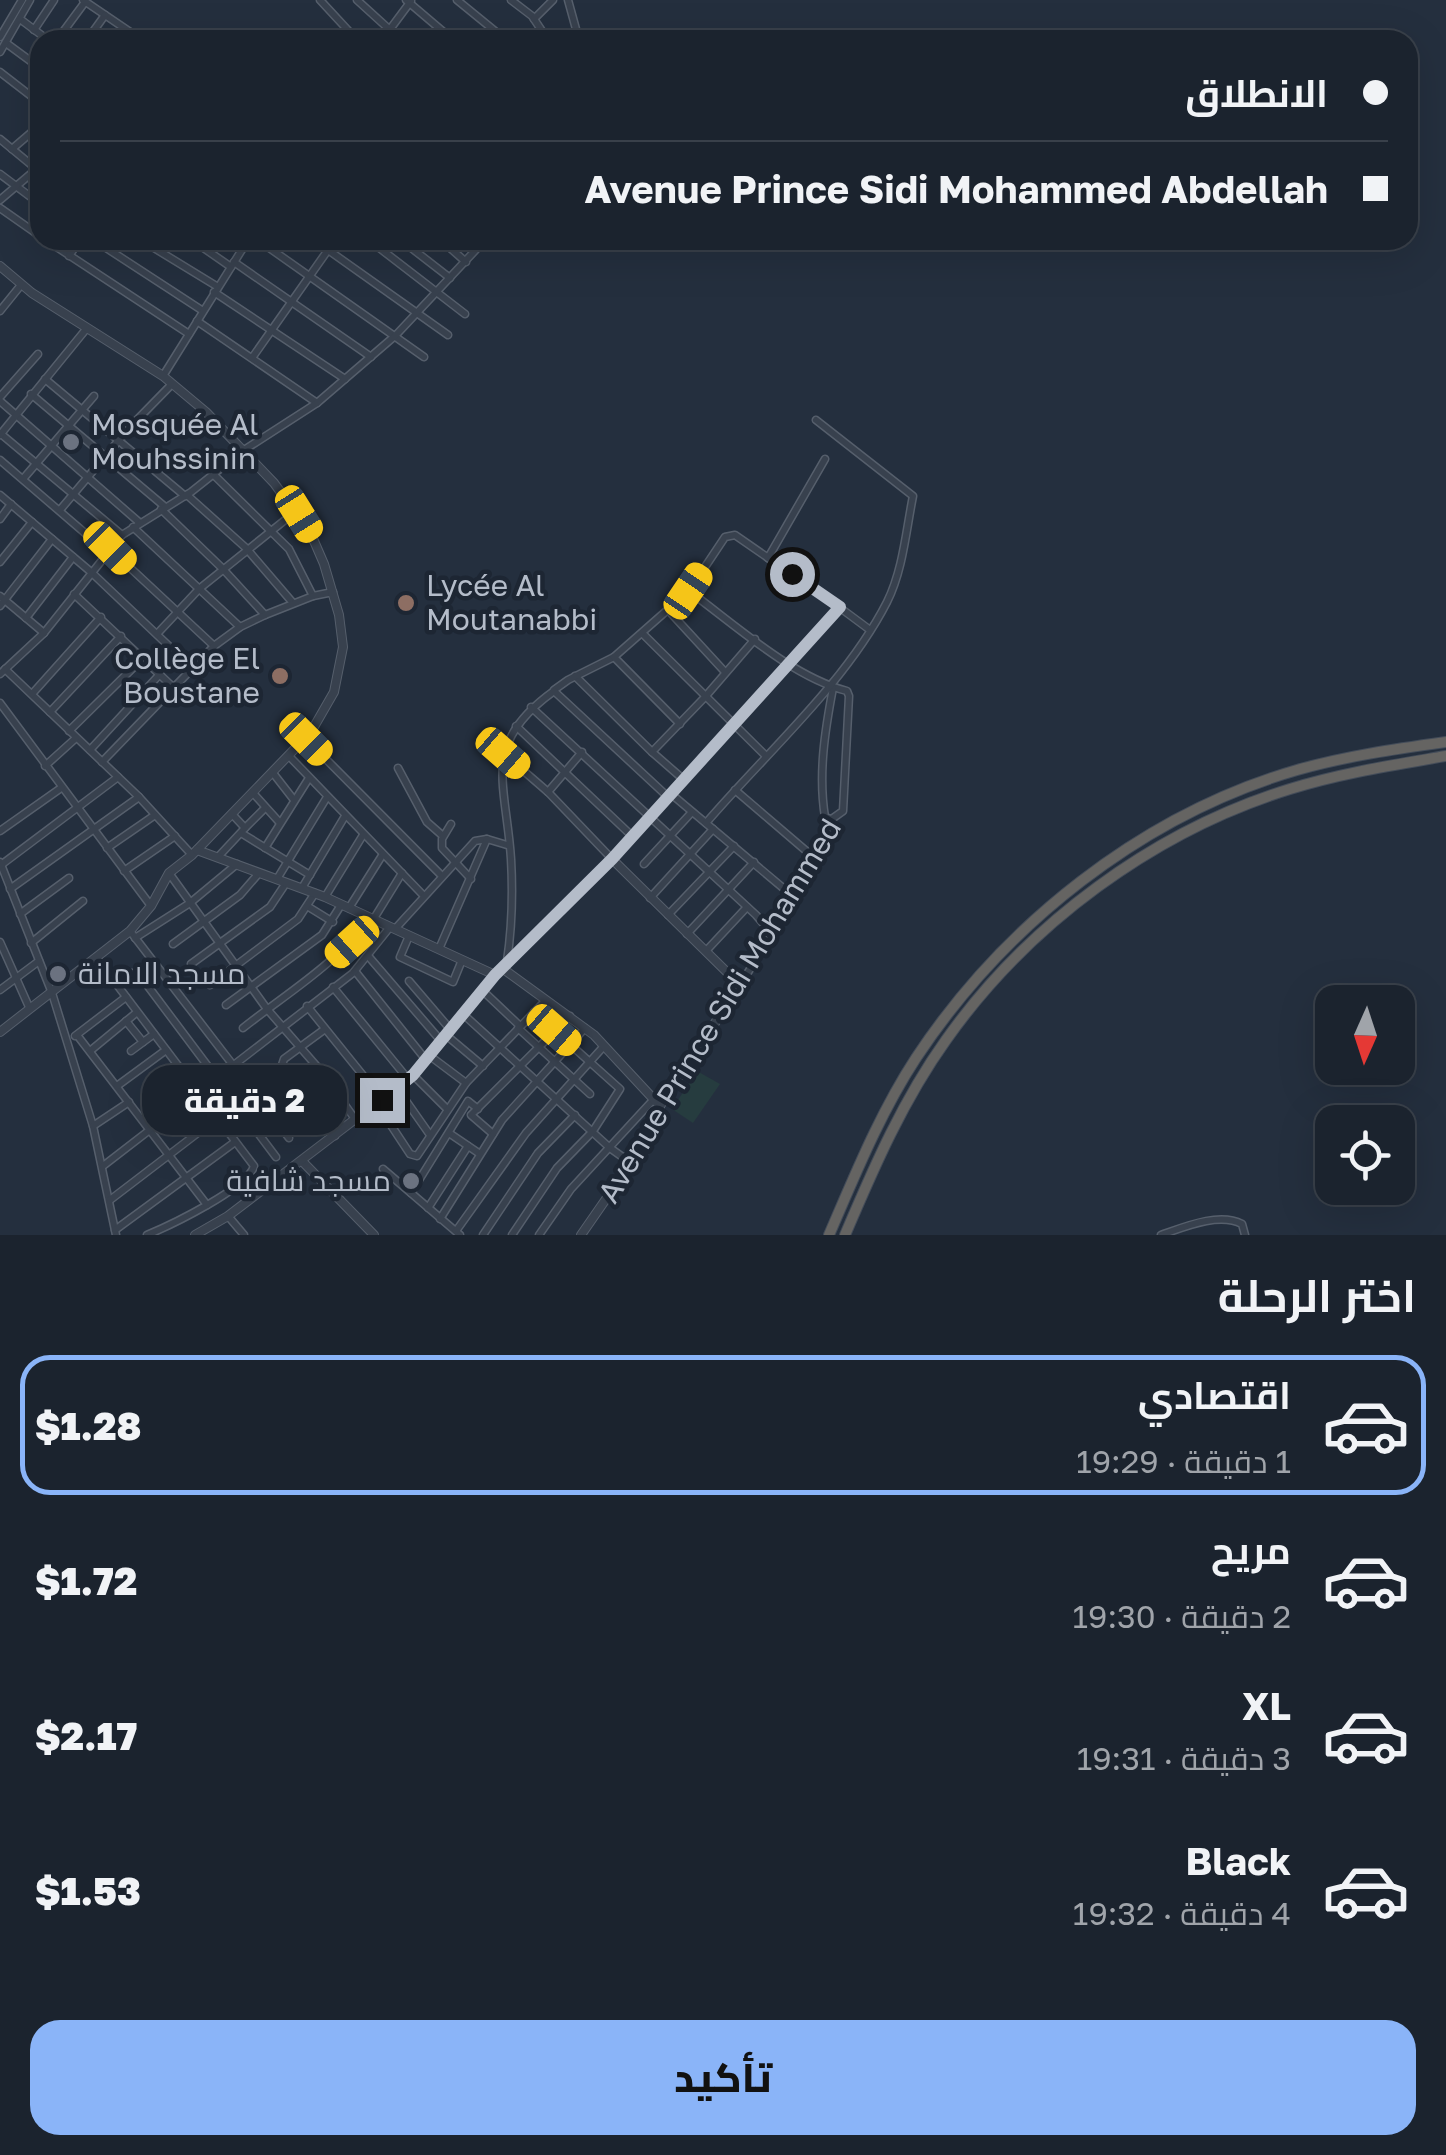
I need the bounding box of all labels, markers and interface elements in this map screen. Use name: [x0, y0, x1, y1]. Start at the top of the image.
text: الانطلاق: [1185, 70, 1328, 115]
text: Avenue Prince Sidi Mohammed Abdellah: [584, 166, 1328, 211]
place label: Mosquée Al Mouhssinin: [91, 406, 259, 476]
marker: Mosquée Al Mouhssinin: [60, 431, 82, 453]
car: [270, 481, 328, 547]
car: [78, 516, 142, 580]
route start: [770, 552, 815, 597]
car: [659, 558, 717, 624]
place label: Lycée Al Moutanabbi: [426, 567, 597, 637]
marker: Lycée Al Moutanabbi: [395, 592, 417, 614]
place label: Collège El Boustane: [114, 640, 260, 710]
marker: Collège El Boustane: [269, 665, 291, 687]
car: [274, 707, 338, 771]
car: [471, 722, 535, 784]
street label: Avenue Prince Sidi Mohammed: [590, 812, 848, 1209]
car: [320, 911, 384, 973]
place label: مسجد الامانة: [78, 955, 246, 991]
marker: مسجد الامانة: [47, 963, 69, 985]
north arrow: [1315, 985, 1415, 1085]
map controls: [1315, 985, 1415, 1205]
car: [522, 999, 586, 1061]
callout: 2 دقيقة: [142, 1065, 347, 1135]
route end: [360, 1078, 405, 1123]
text: 2 دقيقة: [184, 1081, 305, 1119]
button: locate: [1315, 1105, 1415, 1205]
place label: مسجد شافية: [226, 1162, 391, 1198]
marker: مسجد شافية: [400, 1170, 422, 1192]
text: اختر الرحلة: [1218, 1268, 1416, 1322]
text: اقتصادي: [1138, 1372, 1291, 1417]
icon: car: [1321, 1380, 1411, 1470]
text: $1.28: [35, 1403, 142, 1448]
text: 1 دقيقة · 19:29: [1076, 1442, 1291, 1480]
text: مريح: [1211, 1527, 1291, 1572]
icon: car: [1321, 1535, 1411, 1625]
text: $1.72: [35, 1558, 137, 1603]
text: 2 دقيقة · 19:30: [1073, 1597, 1291, 1635]
text: XL: [1242, 1683, 1291, 1728]
icon: car: [1321, 1690, 1411, 1780]
text: $2.17: [35, 1713, 137, 1758]
text: 3 دقيقة · 19:31: [1077, 1739, 1291, 1777]
text: Black: [1186, 1838, 1291, 1883]
icon: car: [1321, 1845, 1411, 1935]
text: $1.53: [35, 1868, 141, 1913]
text: 4 دقيقة · 19:32: [1073, 1894, 1291, 1932]
button: تأكيد: [30, 2020, 1416, 2135]

